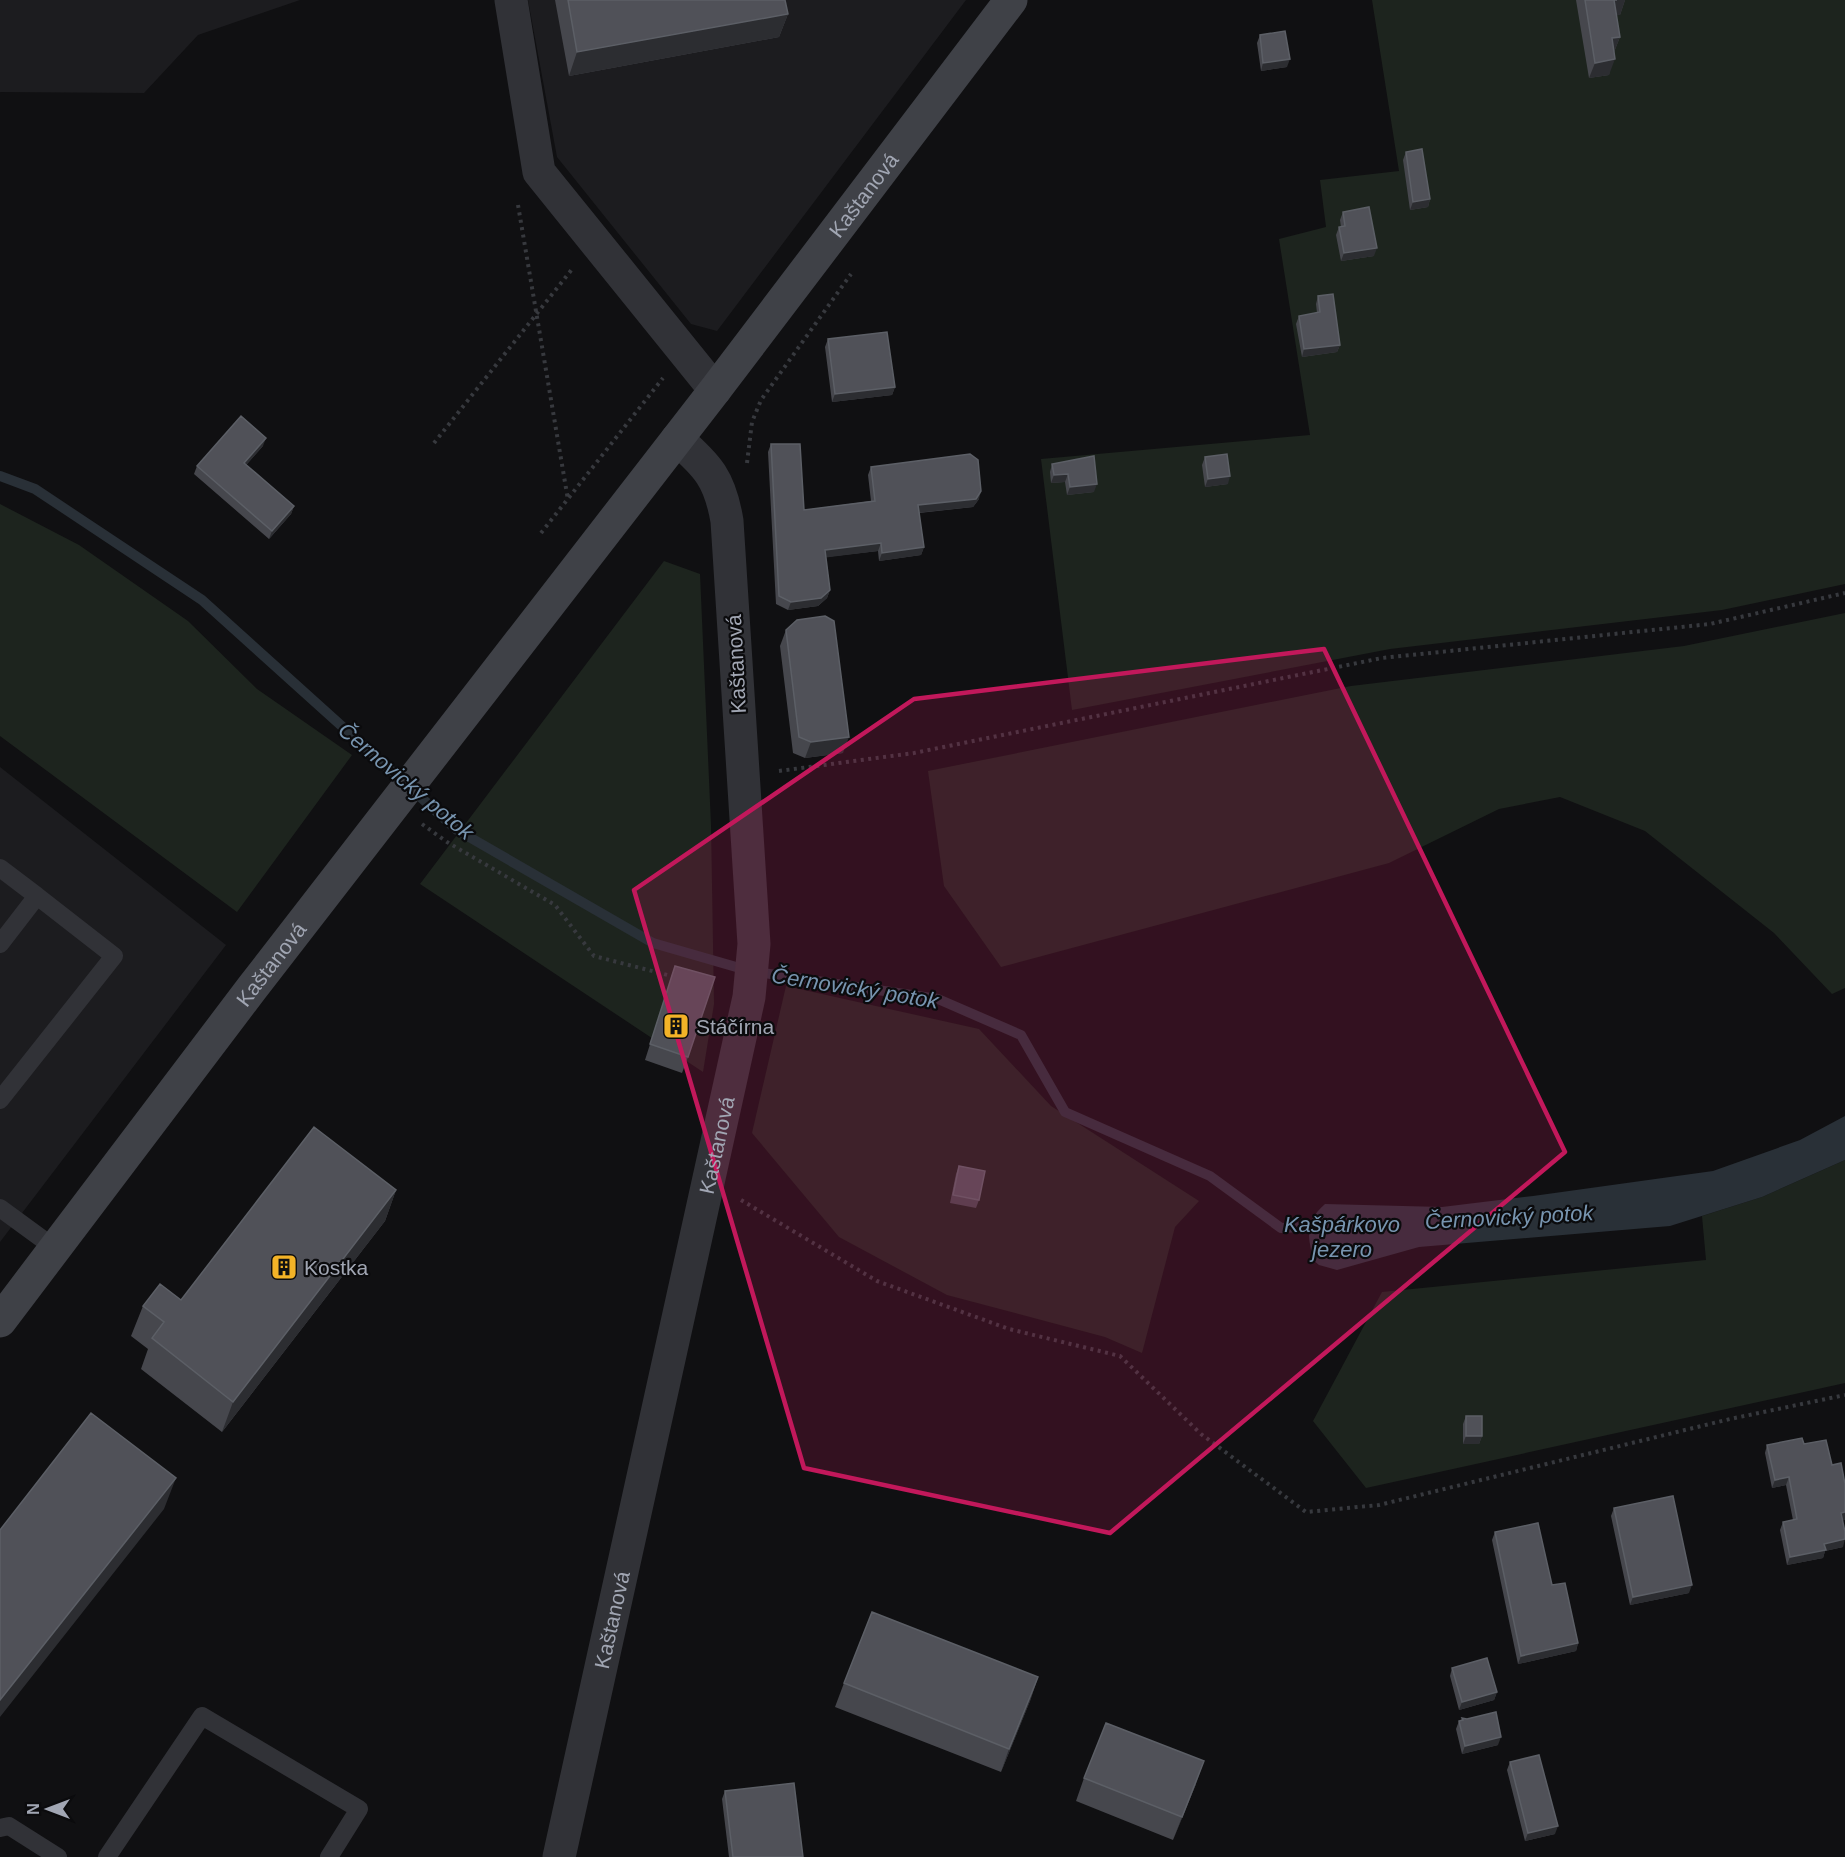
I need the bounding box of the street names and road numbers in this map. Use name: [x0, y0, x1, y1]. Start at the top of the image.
street label: Kaštanová: [824, 148, 903, 241]
street label: Kaštanová: [722, 614, 750, 714]
street label: Kaštanová: [231, 917, 310, 1010]
street label: Kaštanová: [694, 1094, 738, 1196]
street label: Kaštanová: [589, 1568, 633, 1671]

